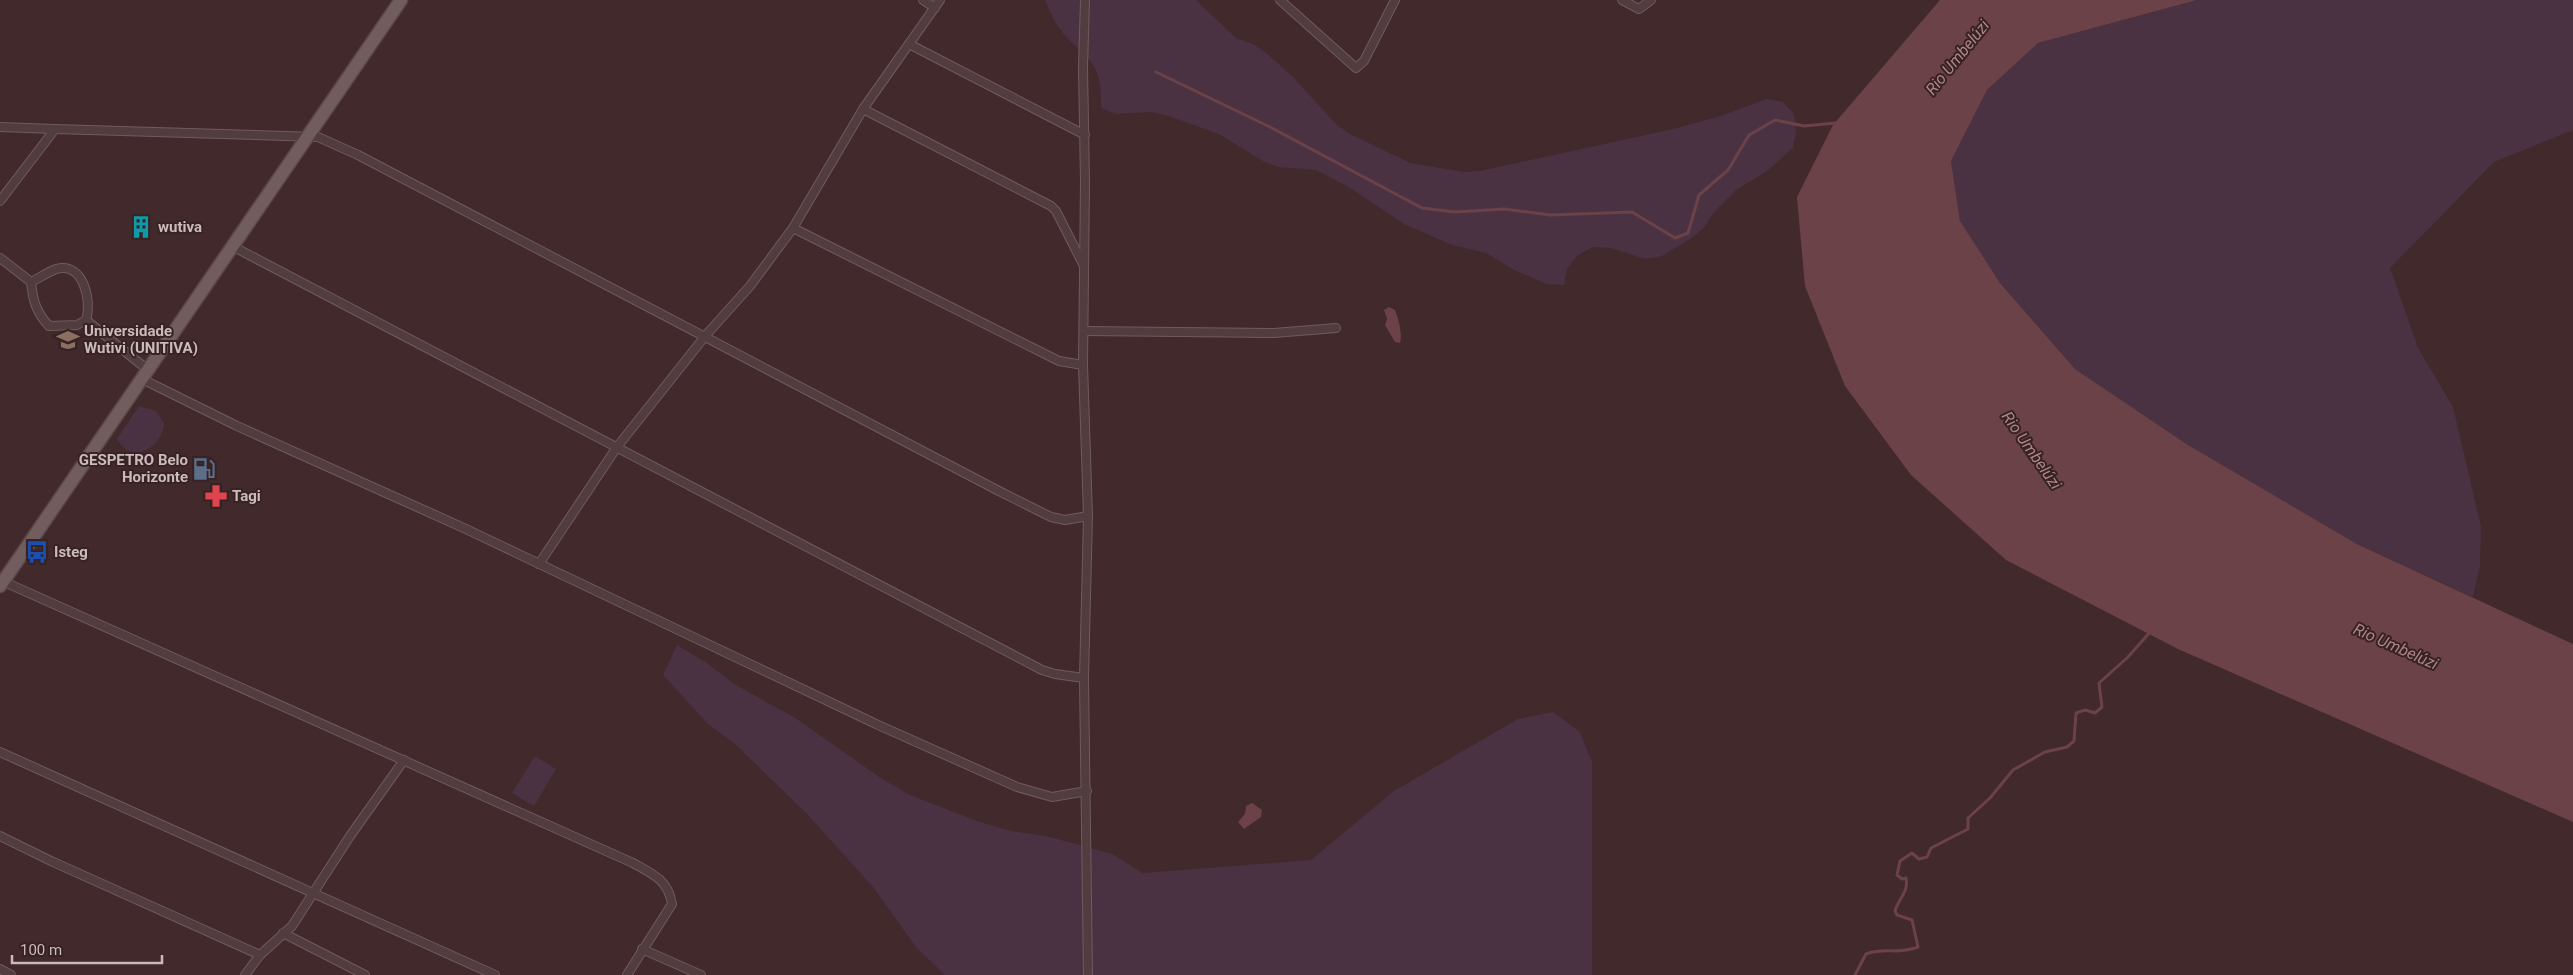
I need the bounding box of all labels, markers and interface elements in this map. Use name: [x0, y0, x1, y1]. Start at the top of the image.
water label: Rio Umbelúzi: [1922, 16, 1993, 98]
building icon: wutiva: [128, 214, 154, 240]
place label: wutiva: [158, 218, 202, 236]
place label: Universidade Wutivi (UNITIVA): [84, 322, 198, 357]
school or university icon: Universidade Wutivi (UNITIVA): [55, 327, 81, 353]
water label: Rio Umbelúzi: [1998, 408, 2065, 493]
place label: GESPETRO Belo Horizonte: [79, 451, 188, 486]
fuel station icon: GESPETRO Belo Horizonte: [191, 456, 217, 482]
pharmacy icon: Tagi: [203, 483, 229, 509]
place label: Tagi: [232, 487, 261, 505]
bus stop icon: Isteg: [24, 539, 50, 565]
place label: Isteg: [54, 543, 88, 561]
water label: Rio Umbelúzi: [2351, 619, 2441, 674]
scale bar: [12, 932, 162, 964]
text: 100 m: [20, 941, 62, 959]

